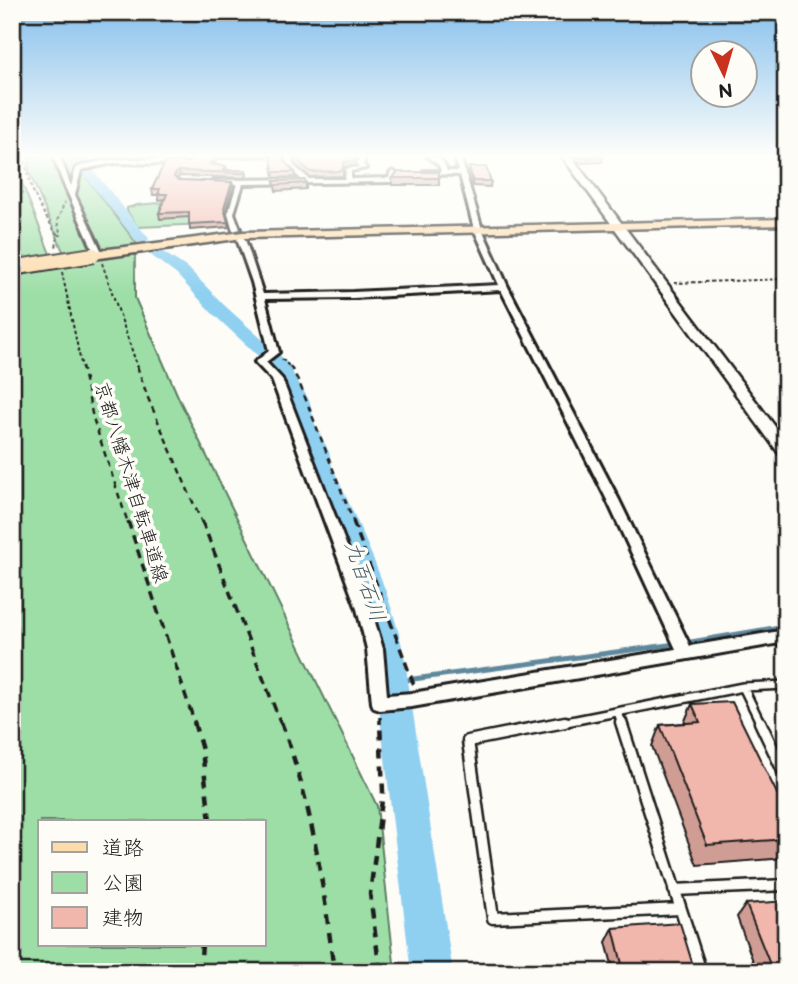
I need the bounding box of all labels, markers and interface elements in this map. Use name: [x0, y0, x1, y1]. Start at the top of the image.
north arrow: [690, 38, 760, 108]
text: N: [717, 77, 733, 102]
street label: 京都八幡木津自転車道線: [89, 379, 172, 586]
water label: 九百石川: [339, 537, 390, 625]
legend: [38, 820, 266, 946]
text: 道路: [102, 836, 144, 861]
text: 公園: [102, 871, 144, 896]
text: 建物: [102, 906, 144, 931]

